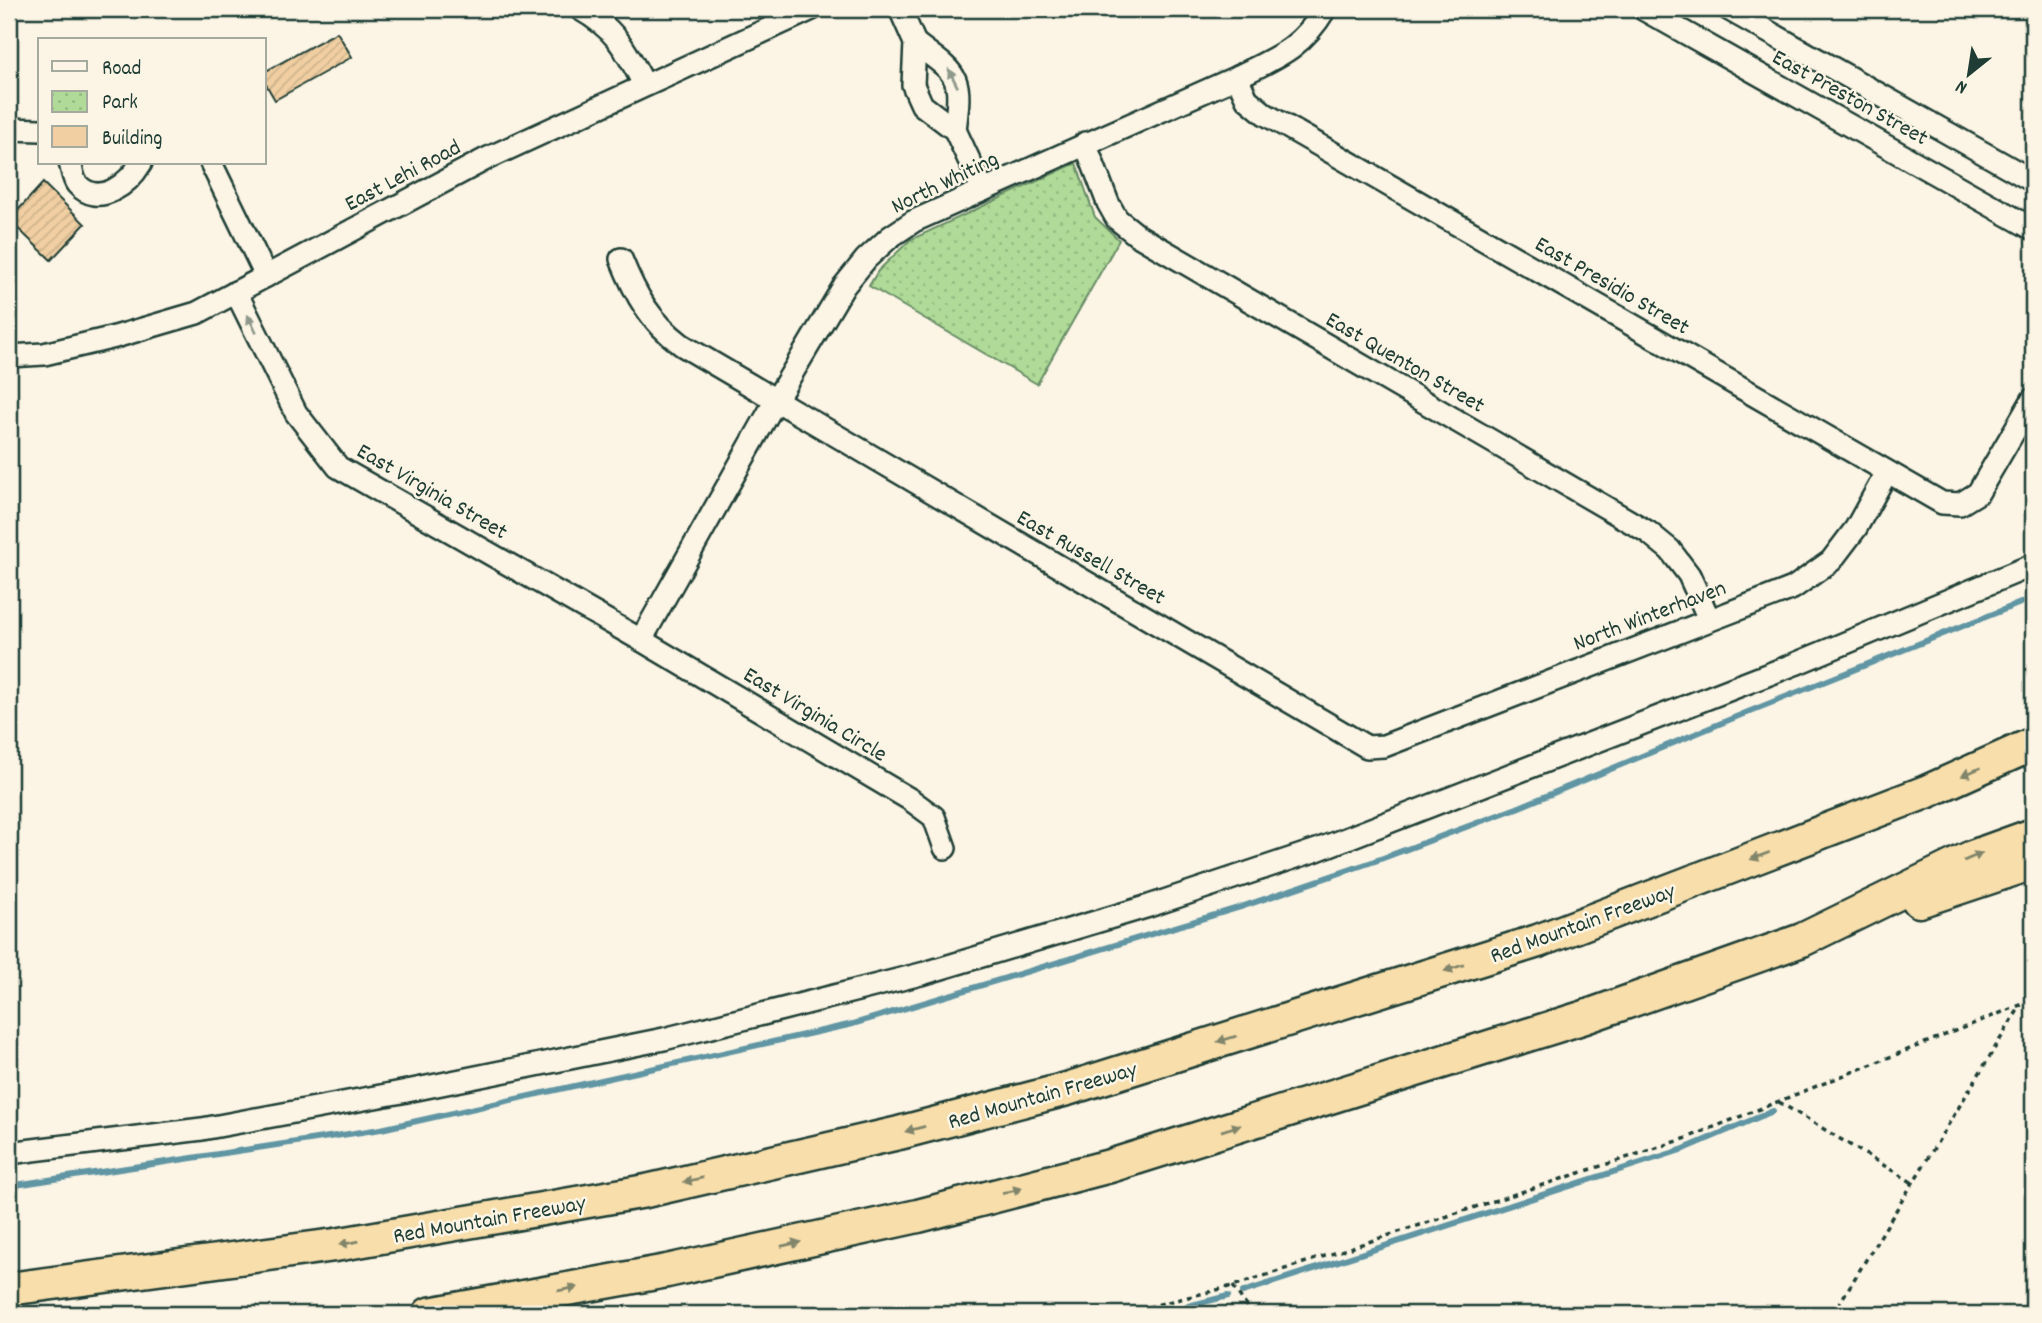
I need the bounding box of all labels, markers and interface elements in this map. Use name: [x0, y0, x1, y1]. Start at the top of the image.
legend: [38, 38, 266, 164]
north arrow: [1934, 38, 2004, 108]
street label: East Preston Street: [1765, 42, 1933, 156]
text: Road: [102, 55, 141, 85]
one-way arrow: [947, 68, 959, 89]
text: N: [1951, 72, 1973, 100]
text: Park: [102, 89, 138, 119]
text: Building: [102, 125, 162, 155]
street label: East Lehi Road: [340, 133, 468, 222]
street label: North Whiting: [886, 144, 1005, 224]
street label: East Presidio Street: [1528, 229, 1695, 345]
street label: East Quenton Street: [1318, 305, 1490, 423]
one-way arrow: [246, 314, 257, 334]
street label: East Virginia Street: [350, 436, 513, 550]
street label: East Russell Street: [1010, 503, 1171, 615]
street label: North Winterhaven: [1569, 573, 1731, 662]
street label: East Virginia Circle: [736, 660, 892, 772]
one-way arrow: [1960, 766, 1981, 777]
one-way arrow: [1749, 851, 1770, 862]
one-way arrow: [1963, 852, 1984, 863]
street label: Red Mountain Freeway: [1486, 876, 1681, 974]
one-way arrow: [1443, 963, 1464, 973]
one-way arrow: [1216, 1034, 1237, 1045]
street label: Red Mountain Freeway: [945, 1054, 1142, 1140]
one-way arrow: [1221, 1122, 1242, 1132]
one-way arrow: [904, 1125, 925, 1135]
one-way arrow: [682, 1175, 704, 1186]
one-way arrow: [1002, 1185, 1024, 1196]
street label: Red Mountain Freeway: [391, 1188, 589, 1255]
one-way arrow: [337, 1238, 359, 1249]
one-way arrow: [780, 1238, 802, 1249]
one-way arrow: [557, 1283, 579, 1294]

